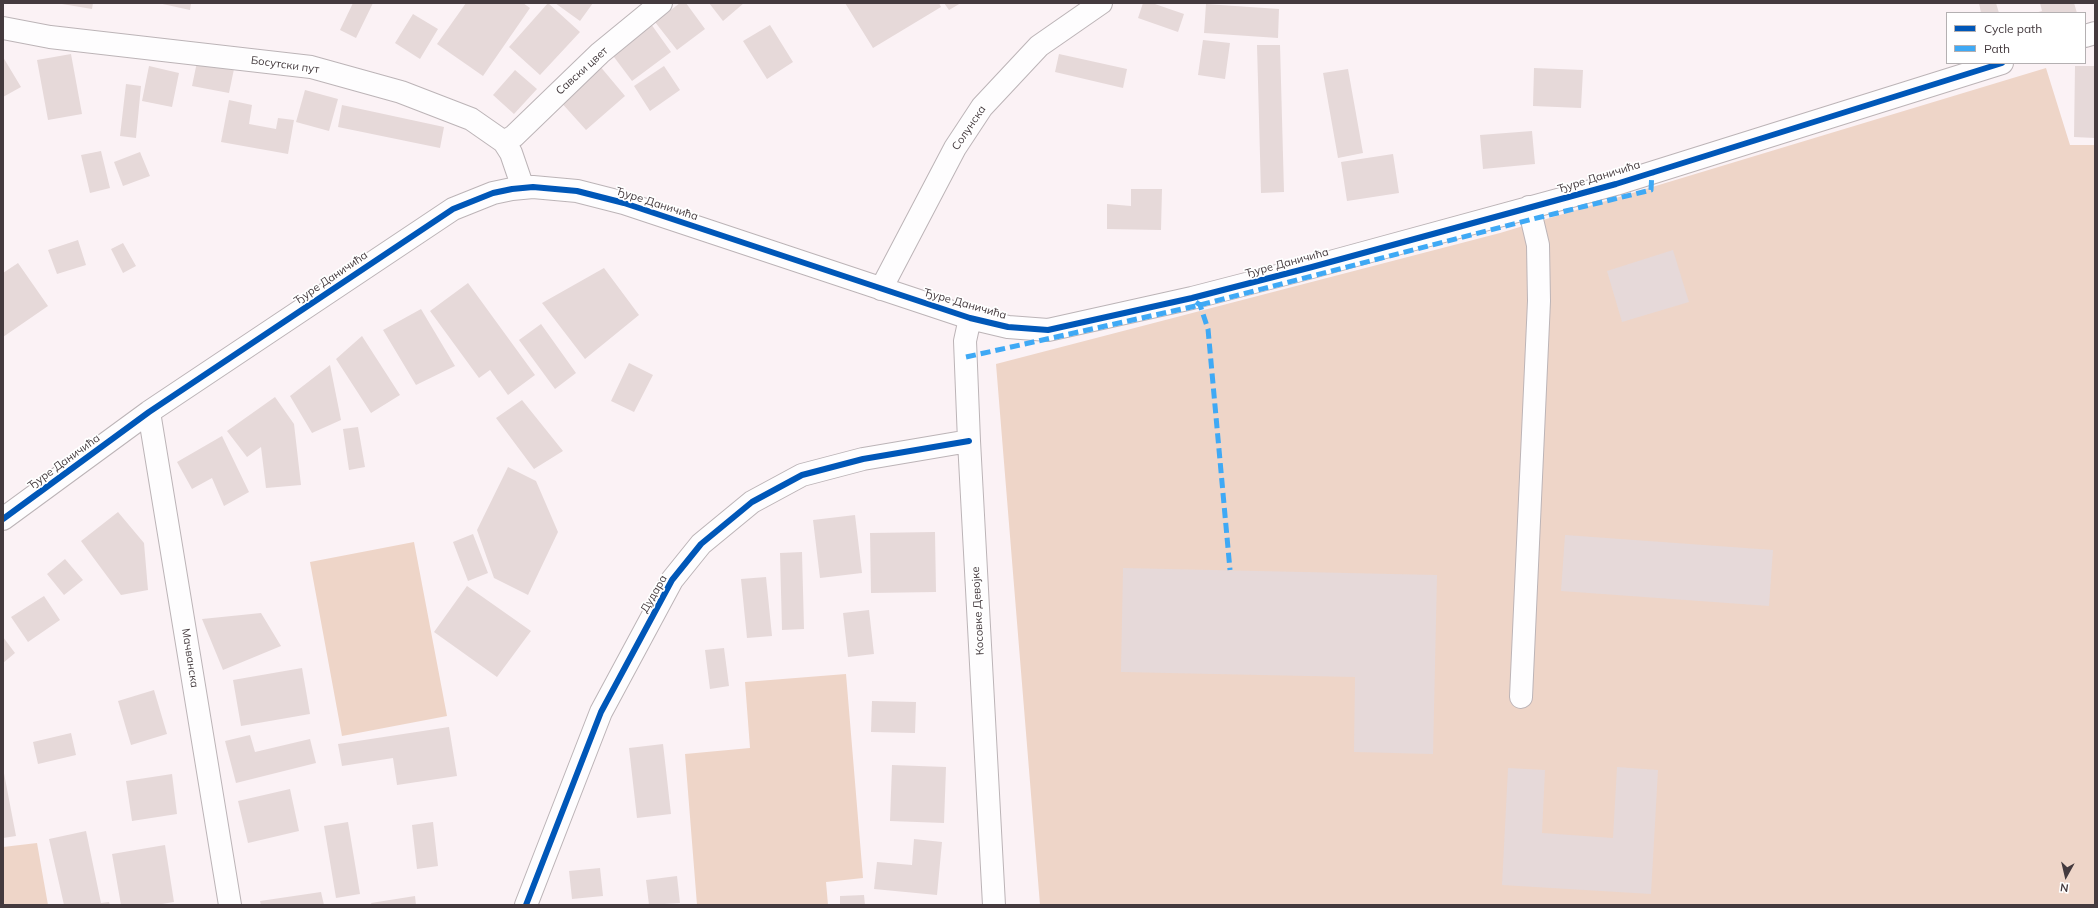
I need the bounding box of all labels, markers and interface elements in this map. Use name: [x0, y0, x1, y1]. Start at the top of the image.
legend: [1946, 12, 2086, 64]
text: Cycle path: [1984, 21, 2042, 36]
text: Path: [1984, 41, 2010, 56]
street label: Савски цвет: [553, 44, 611, 98]
street label: Босутски пут: [250, 54, 320, 76]
street label: Солунска: [949, 103, 989, 153]
street label: Ђуре Даничића: [1556, 158, 1642, 196]
street label: Ђуре Даничића: [614, 184, 700, 224]
street label: Ђуре Даничића: [1244, 246, 1330, 280]
street label: Ђуре Даничића: [292, 249, 370, 307]
street label: Ђуре Даничића: [922, 286, 1008, 322]
street label: Ђуре Даничића: [25, 431, 103, 493]
street label: Косовке Девојке: [969, 566, 987, 656]
street label: Дудара: [638, 573, 670, 615]
street label: Мачванска: [179, 627, 201, 689]
north arrow: [2046, 856, 2086, 896]
text: N: [2059, 880, 2069, 895]

